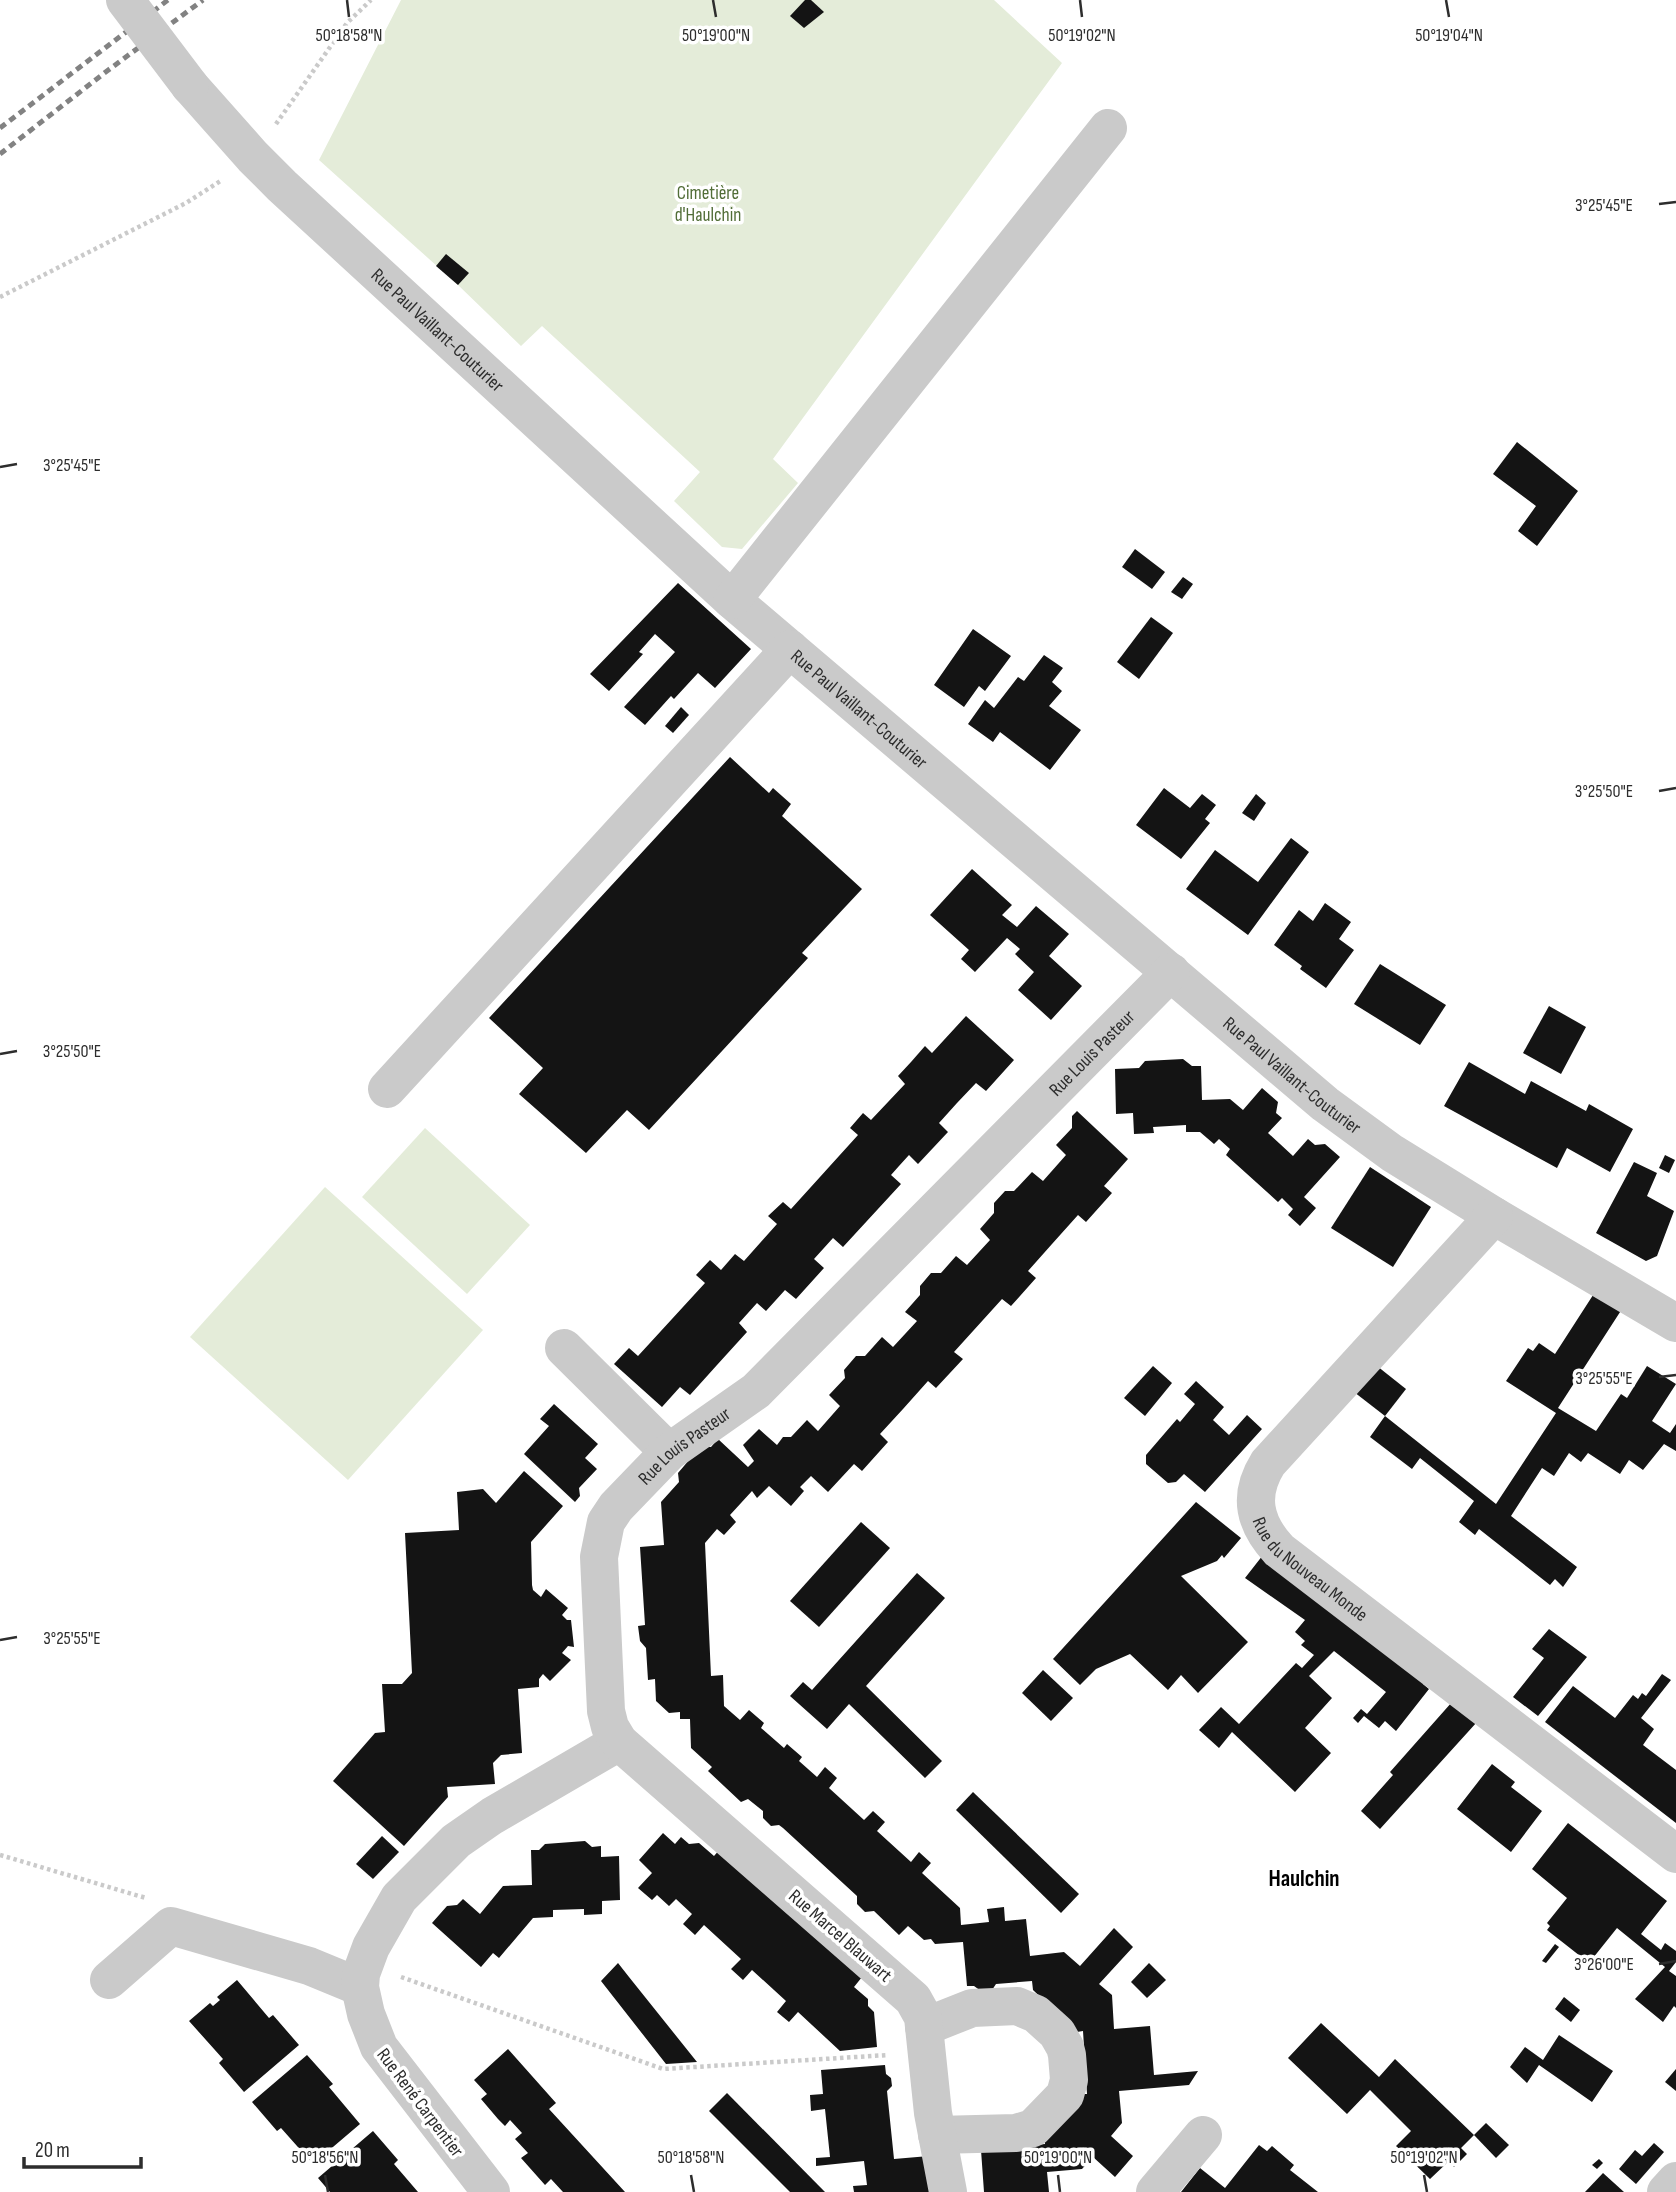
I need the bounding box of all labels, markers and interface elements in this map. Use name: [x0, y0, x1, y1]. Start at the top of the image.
text: 50°18'58"N: [316, 25, 382, 46]
text: 50°19'00"N: [682, 25, 750, 46]
text: 50°19'02"N: [1048, 25, 1116, 46]
text: 50°19'04"N: [1415, 25, 1483, 46]
park label: Cimetière d'Haulchin: [675, 182, 741, 227]
text: 3°25'45"E: [1575, 195, 1633, 216]
street label: Rue Paul Vaillant-Couturier: [366, 264, 509, 398]
text: 3°25'45"E: [43, 455, 101, 476]
street label: Rue Paul Vaillant-Couturier: [786, 645, 932, 775]
text: 3°25'50"E: [1575, 781, 1633, 802]
street label: Rue Louis Pasteur: [1045, 1005, 1140, 1101]
street label: Rue Paul Vaillant-Couturier: [1218, 1012, 1366, 1140]
text: 3°25'50"E: [43, 1041, 101, 1062]
text: 3°25'55"E: [1575, 1368, 1633, 1389]
street label: Rue Louis Pasteur: [634, 1402, 736, 1490]
street label: Rue du Nouveau Monde: [1247, 1514, 1372, 1627]
text: 3°25'55"E: [43, 1628, 101, 1649]
district label: Haulchin: [1268, 1865, 1340, 1893]
street label: Rue Marcel Blauwart: [784, 1885, 897, 1987]
text: 3°26'00"E: [1574, 1954, 1634, 1975]
street label: Rue René Carpentier: [371, 2044, 468, 2162]
scale bar: [24, 2126, 142, 2170]
text: 20 m: [35, 2138, 70, 2163]
text: 50°18'56"N: [291, 2147, 359, 2168]
text: 50°18'58"N: [658, 2147, 724, 2168]
text: 50°19'00"N: [1024, 2147, 1092, 2168]
text: 50°19'02"N: [1390, 2147, 1458, 2168]

